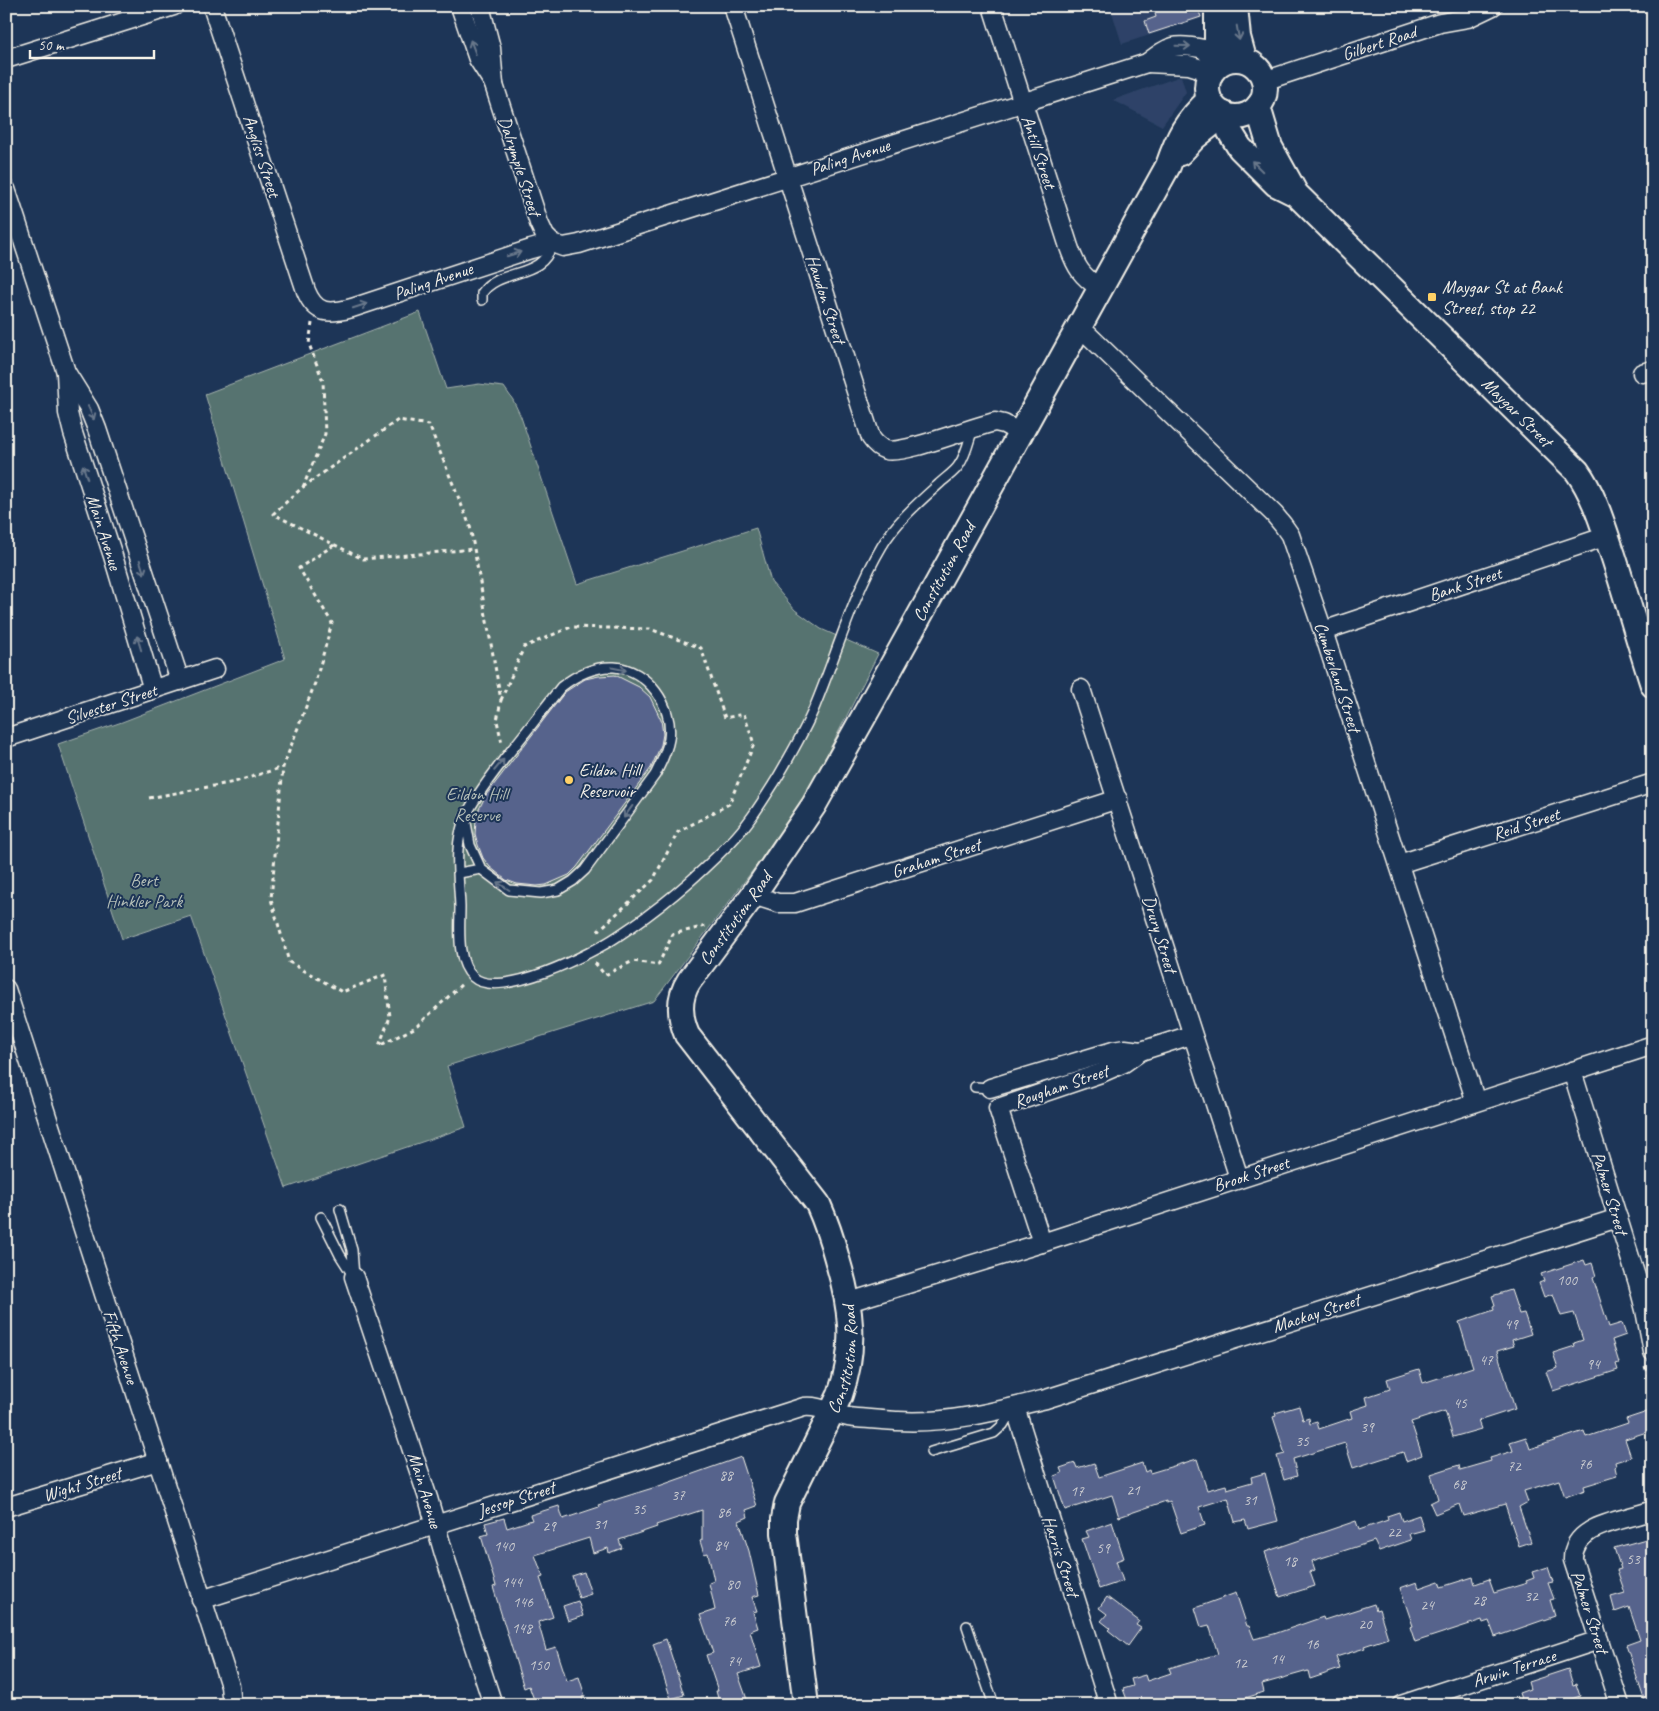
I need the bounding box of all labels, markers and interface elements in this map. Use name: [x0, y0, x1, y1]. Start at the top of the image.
street label: Gilbert Road: [1339, 20, 1422, 65]
one-way arrow: [1233, 25, 1243, 41]
scale bar: [30, 28, 154, 60]
text: 50 m: [38, 36, 65, 55]
one-way arrow: [468, 40, 478, 55]
one-way arrow: [1175, 41, 1191, 51]
street label: Angliss Street: [238, 112, 286, 202]
street label: Dalrymple Street: [494, 113, 547, 221]
street label: Antill Street: [1017, 113, 1062, 193]
street label: Paling Avenue: [808, 133, 894, 180]
one-way arrow: [1251, 160, 1263, 172]
one-way arrow: [505, 249, 521, 259]
street label: Hawdon Street: [801, 252, 852, 349]
street label: Paling Avenue: [391, 257, 476, 305]
place label: Maygar St at Bank Street, stop 22: [1442, 276, 1563, 319]
marker: Maygar St at Bank Street, stop 22: [1426, 291, 1438, 303]
one-way arrow: [351, 300, 367, 310]
street label: Maygar Street: [1477, 372, 1559, 454]
one-way arrow: [86, 405, 96, 420]
one-way arrow: [80, 464, 89, 480]
street label: Main Avenue: [81, 491, 127, 574]
street label: Constitution Road: [908, 516, 982, 625]
one-way arrow: [138, 559, 148, 575]
street label: Bank Street: [1426, 561, 1506, 606]
street label: Cumberland Street: [1310, 619, 1367, 738]
one-way arrow: [134, 636, 144, 652]
one-way arrow: [610, 665, 626, 675]
street label: Silvester Street: [62, 678, 161, 729]
one-way arrow: [494, 759, 505, 772]
place label: Eildon Hill Reservoir: [579, 759, 643, 802]
marker: Eildon Hill Reservoir: [563, 774, 575, 786]
park label: Eildon Hill Reserve: [446, 783, 511, 826]
street label: Reid Street: [1490, 802, 1564, 845]
one-way arrow: [623, 805, 633, 819]
street label: Graham Street: [889, 832, 986, 883]
street label: Constitution Road: [694, 865, 778, 969]
park label: Bert Hinkler Park: [106, 869, 183, 912]
one-way arrow: [497, 880, 511, 890]
street label: Drury Street: [1138, 893, 1183, 978]
street label: Rougham Street: [1011, 1059, 1114, 1112]
street label: Palmer Street: [1587, 1149, 1634, 1240]
street label: Brook Street: [1210, 1151, 1294, 1197]
house number: 100: [1557, 1271, 1578, 1290]
street label: Mackay Street: [1269, 1288, 1365, 1337]
street label: Constitution Road: [822, 1301, 861, 1417]
street label: Fifth Avenue: [99, 1307, 144, 1388]
house number: 49: [1504, 1315, 1519, 1334]
house number: 47: [1479, 1351, 1494, 1370]
house number: 94: [1586, 1355, 1601, 1374]
house number: 45: [1453, 1394, 1468, 1413]
house number: 39: [1360, 1418, 1375, 1437]
house number: 35: [1295, 1432, 1310, 1451]
street label: Main Avenue: [403, 1449, 447, 1532]
house number: 76: [1578, 1455, 1593, 1474]
house number: 72: [1507, 1457, 1522, 1476]
street label: Wight Street: [40, 1461, 127, 1506]
house number: 88: [719, 1466, 734, 1485]
street label: Jessop Street: [474, 1475, 560, 1522]
house number: 68: [1452, 1475, 1467, 1494]
house number: 21: [1126, 1481, 1141, 1500]
house number: 17: [1070, 1482, 1085, 1501]
house number: 37: [671, 1486, 686, 1505]
house number: 31: [1243, 1491, 1258, 1510]
house number: 35: [632, 1500, 647, 1519]
house number: 86: [717, 1503, 732, 1522]
street label: Harris Street: [1038, 1513, 1085, 1602]
house number: 31: [593, 1515, 608, 1534]
house number: 29: [542, 1517, 557, 1536]
house number: 22: [1387, 1523, 1402, 1542]
house number: 84: [714, 1536, 729, 1555]
house number: 140: [494, 1537, 515, 1556]
house number: 59: [1096, 1539, 1111, 1558]
house number: 53: [1626, 1550, 1641, 1569]
house number: 18: [1283, 1552, 1298, 1571]
street label: Palmer Street: [1566, 1568, 1615, 1659]
house number: 144: [502, 1573, 523, 1592]
house number: 80: [726, 1575, 741, 1594]
house number: 32: [1524, 1587, 1539, 1606]
house number: 28: [1472, 1591, 1487, 1610]
house number: 146: [513, 1593, 534, 1612]
house number: 24: [1420, 1596, 1435, 1615]
house number: 76: [722, 1612, 737, 1631]
house number: 20: [1358, 1615, 1373, 1634]
house number: 148: [512, 1619, 533, 1638]
house number: 16: [1305, 1635, 1320, 1654]
street label: Arwin Terrace: [1470, 1644, 1560, 1692]
house number: 14: [1270, 1650, 1285, 1669]
house number: 74: [727, 1652, 742, 1671]
house number: 12: [1233, 1654, 1248, 1673]
house number: 150: [529, 1656, 550, 1675]

